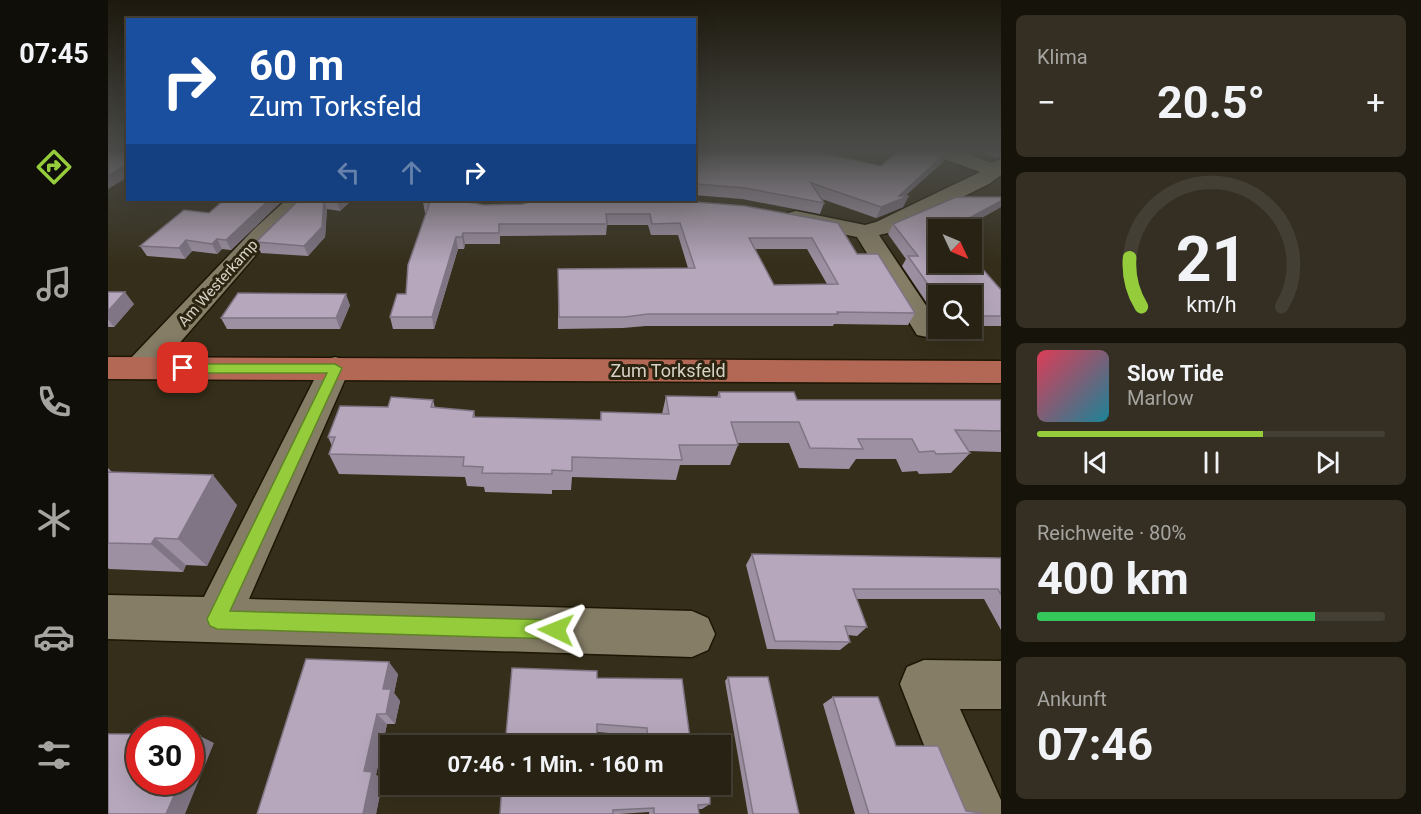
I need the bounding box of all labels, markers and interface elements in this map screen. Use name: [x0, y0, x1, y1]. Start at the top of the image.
text: 07:45: [19, 38, 89, 70]
text: 60 m: [249, 41, 344, 90]
icon: right: [150, 42, 228, 120]
text: Klima: [1037, 45, 1088, 69]
text: 20.5°: [1157, 76, 1265, 129]
text: −: [1037, 83, 1056, 122]
text: +: [1366, 83, 1385, 122]
text: Zum Torksfeld: [249, 91, 422, 123]
icon: directions: [33, 146, 75, 188]
icon: left: [332, 156, 365, 189]
icon: ahead: [395, 156, 428, 189]
icon: right: [458, 156, 491, 189]
north arrow: [928, 219, 982, 273]
map controls: [928, 219, 982, 339]
text: 21: [1175, 223, 1247, 296]
street label: Am Westerkamp: [174, 236, 262, 330]
icon: music: [33, 263, 75, 305]
button: search: [928, 285, 982, 339]
text: km/h: [1186, 292, 1236, 317]
pin: [157, 342, 208, 393]
icon: arrive: [166, 351, 199, 384]
street label: Zum Torksfeld: [610, 360, 726, 381]
text: Slow Tide: [1127, 361, 1224, 386]
icon: phone: [33, 381, 75, 423]
text: Marlow: [1127, 386, 1193, 410]
icon: previous: [1079, 446, 1112, 479]
icon: pause: [1195, 446, 1228, 479]
icon: next: [1311, 446, 1344, 479]
icon: climate: [33, 499, 75, 541]
text: Reichweite · 80%: [1037, 521, 1186, 545]
text: 400 km: [1037, 552, 1189, 605]
position arrow: [524, 598, 588, 662]
icon: car: [33, 616, 75, 658]
text: Ankunft: [1037, 687, 1107, 711]
speed limit sign: 30: [126, 717, 204, 795]
text: 07:46: [1037, 718, 1153, 771]
icon: filters: [33, 734, 75, 776]
text: 07:46 · 1 Min. · 160 m: [447, 752, 664, 777]

